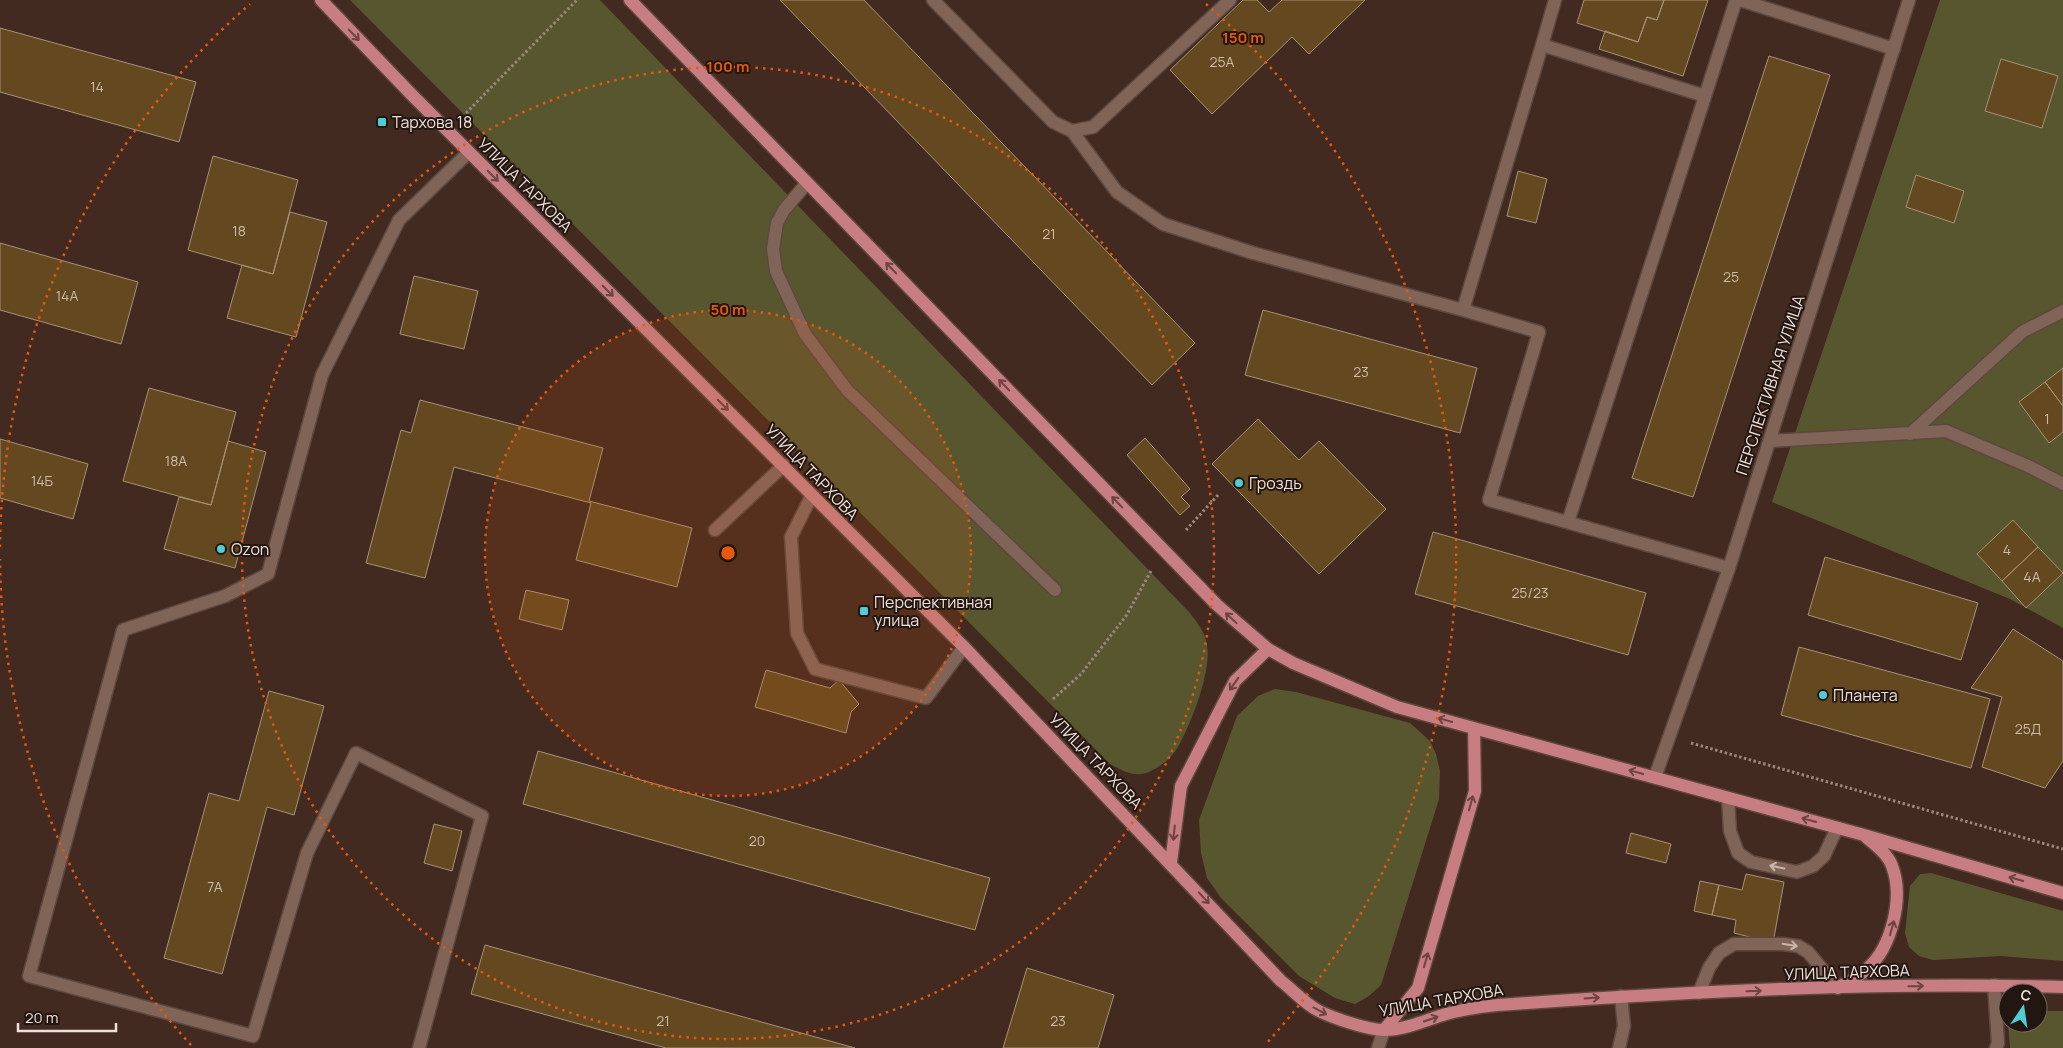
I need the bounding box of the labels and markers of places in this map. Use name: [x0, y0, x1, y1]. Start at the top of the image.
place label: Тархова 18: [392, 111, 472, 133]
marker: Тархова 18: [376, 116, 388, 128]
place label: Гроздь: [1249, 472, 1302, 494]
marker: Гроздь: [1233, 477, 1245, 489]
place label: Ozon: [231, 538, 269, 560]
marker: Ozon: [215, 543, 227, 555]
centre of rings: [719, 544, 737, 562]
place label: Перспективная улица: [874, 591, 992, 631]
marker: Перспективная улица: [858, 605, 870, 617]
place label: Планета: [1833, 684, 1898, 706]
marker: Планета: [1817, 689, 1829, 701]

